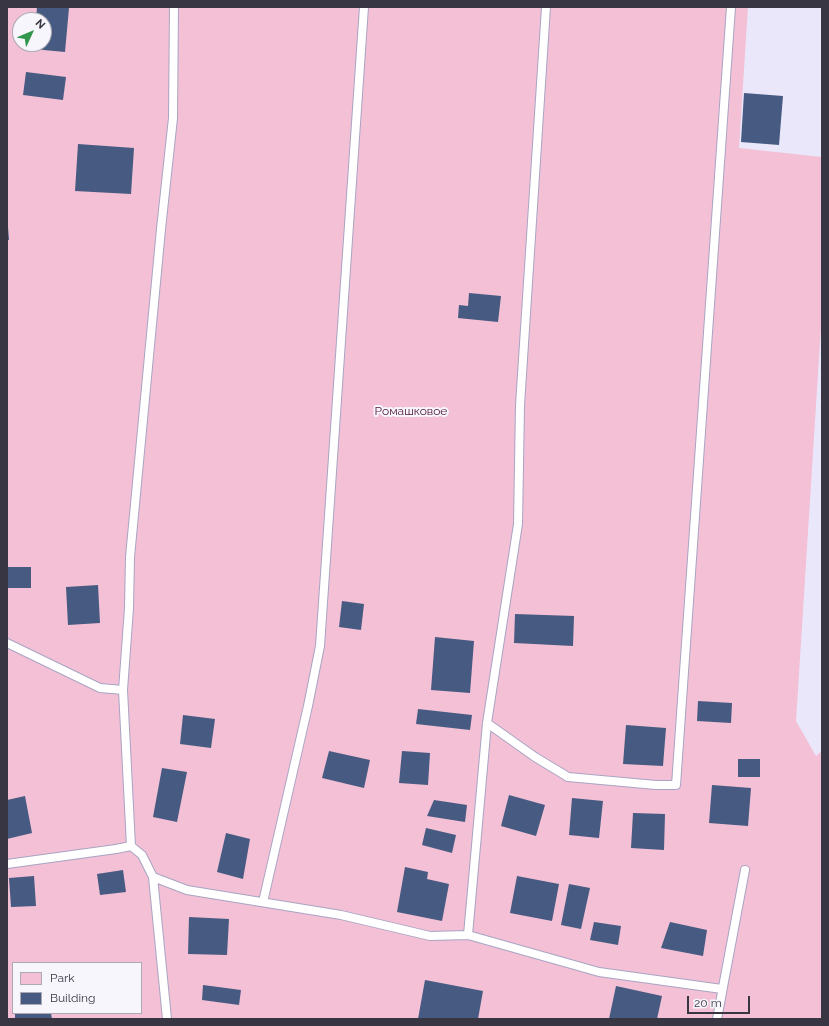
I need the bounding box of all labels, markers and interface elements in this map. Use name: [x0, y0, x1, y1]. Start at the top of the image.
north arrow: [12, 12, 52, 52]
text: N: [33, 16, 48, 32]
park label: Ромашковое: [375, 404, 447, 418]
legend: [12, 962, 142, 1014]
text: Park: [50, 971, 75, 985]
scale bar: [689, 988, 752, 1014]
text: Building: [50, 991, 96, 1005]
text: 20 m: [694, 996, 722, 1010]

